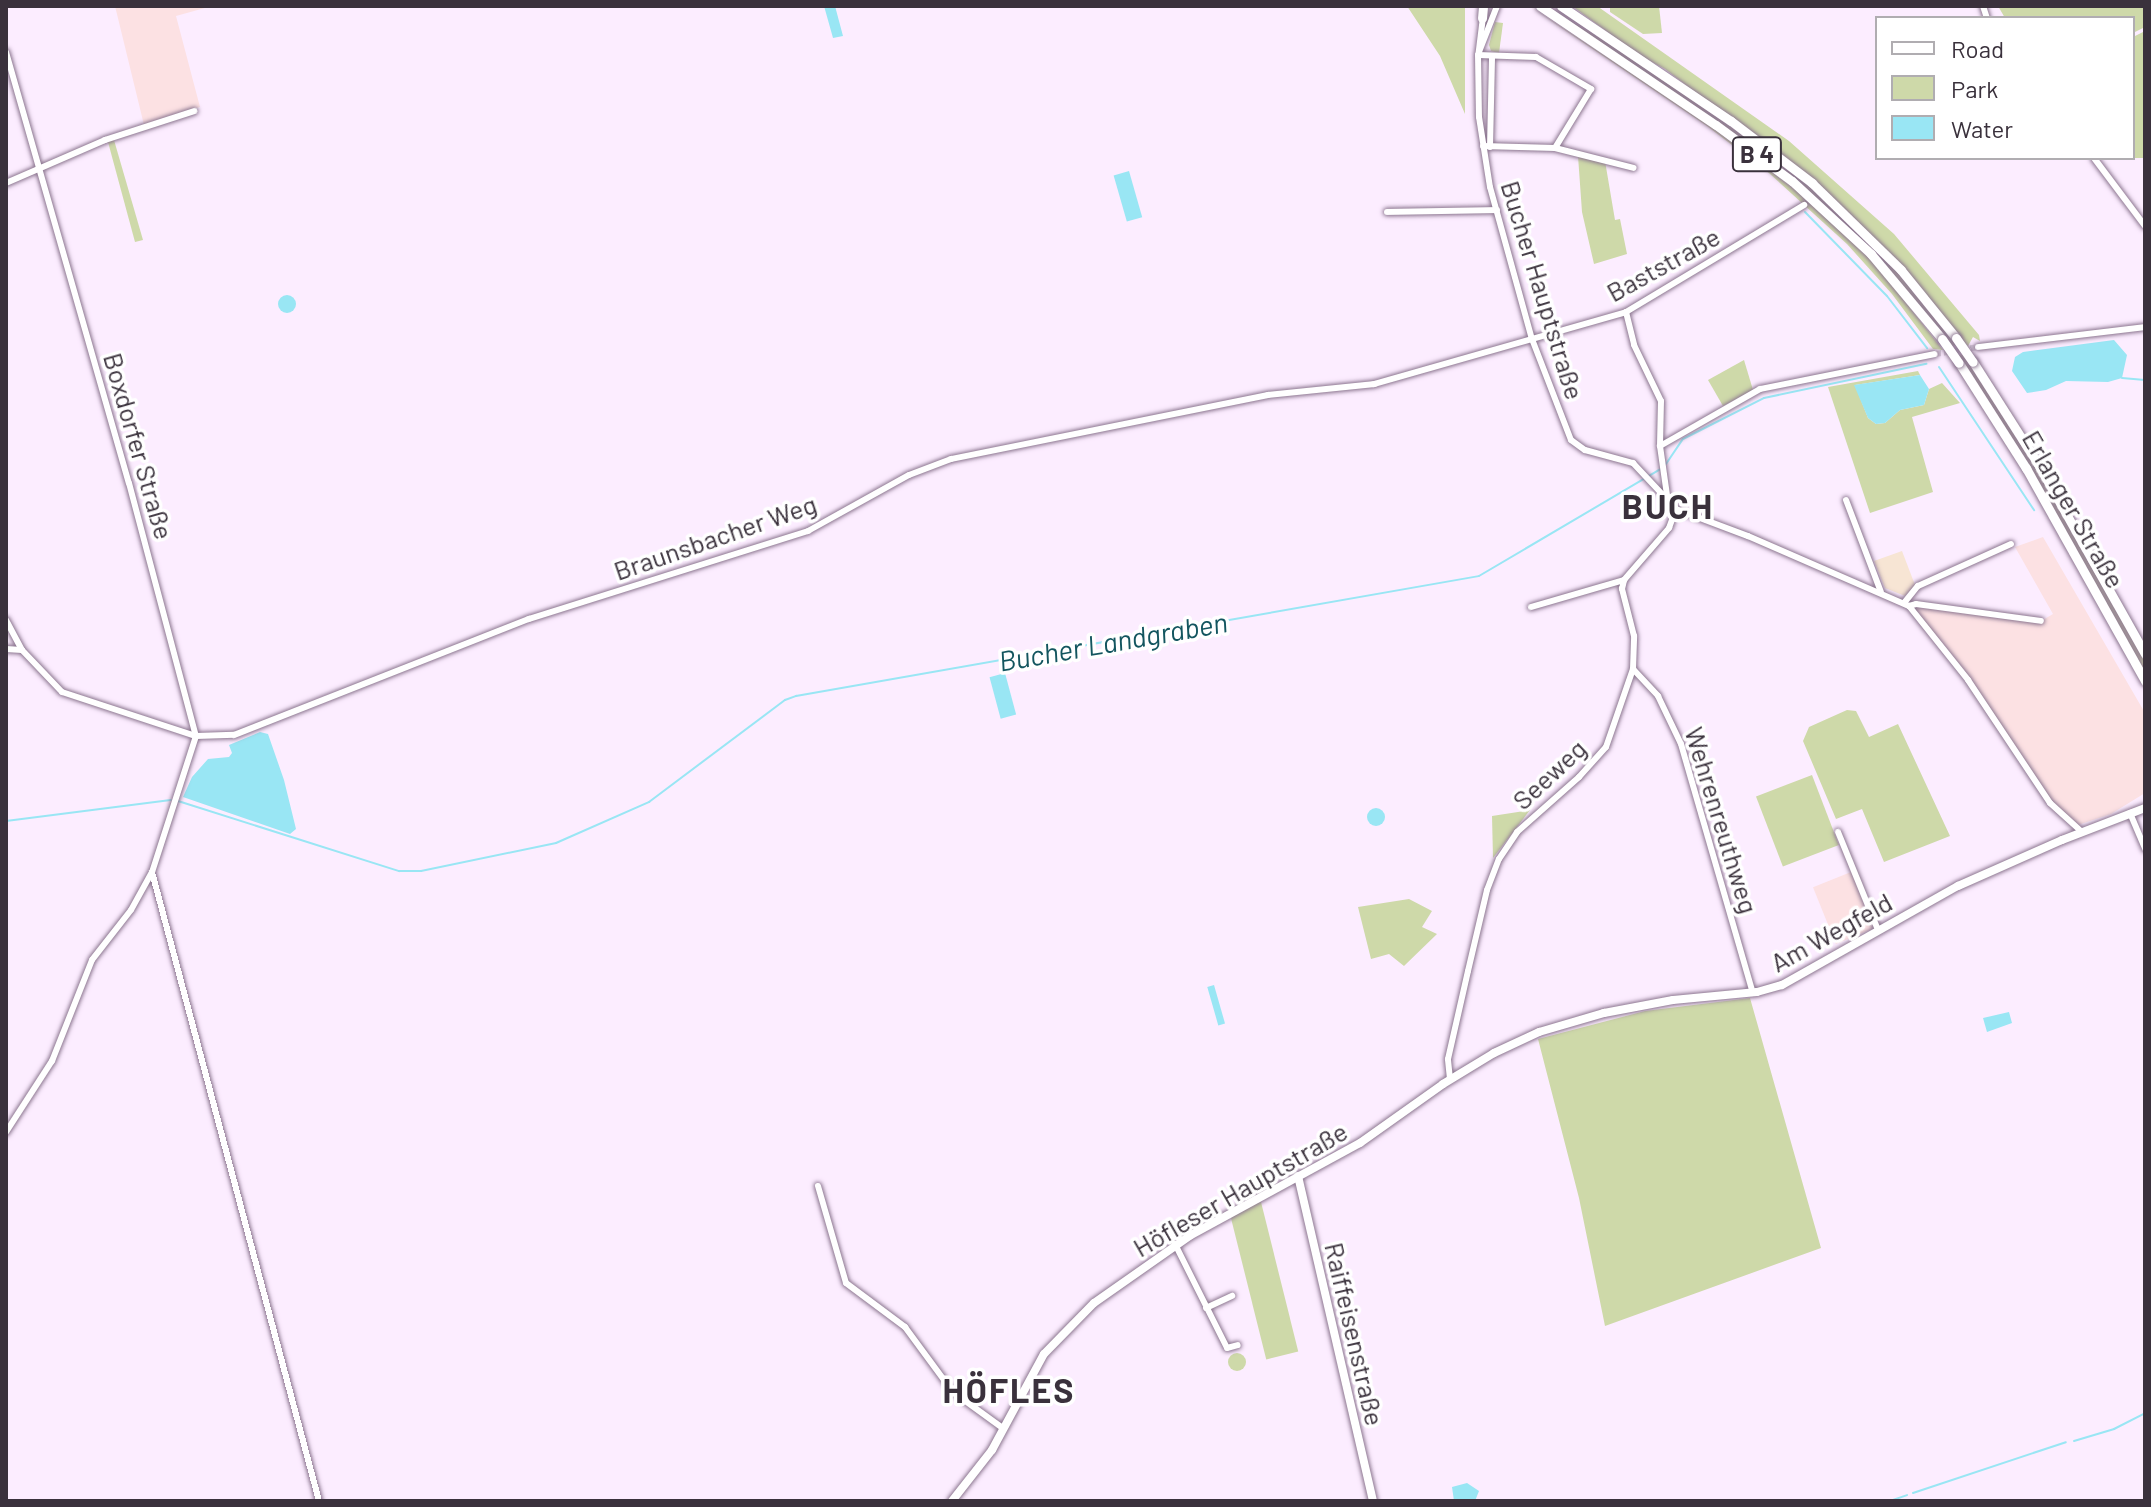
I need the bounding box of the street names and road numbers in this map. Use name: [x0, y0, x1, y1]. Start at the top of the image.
road number: B 4: [1731, 134, 1783, 174]
street label: Bucher Hauptstraße: [1495, 177, 1591, 403]
street label: Baststraße: [1601, 220, 1725, 308]
street label: Boxdorfer Straße: [97, 349, 181, 543]
street label: Erlanger Straße: [2016, 425, 2132, 593]
street label: Braunsbacher Weg: [610, 488, 820, 586]
street label: Wehrenreuthweg: [1679, 723, 1765, 917]
street label: Seeweg: [1506, 732, 1592, 816]
street label: Am Wegfeld: [1765, 886, 1897, 978]
street label: Höfleser Hauptstraße: [1127, 1115, 1353, 1263]
street label: Raiffeisenstraße: [1319, 1239, 1391, 1429]

